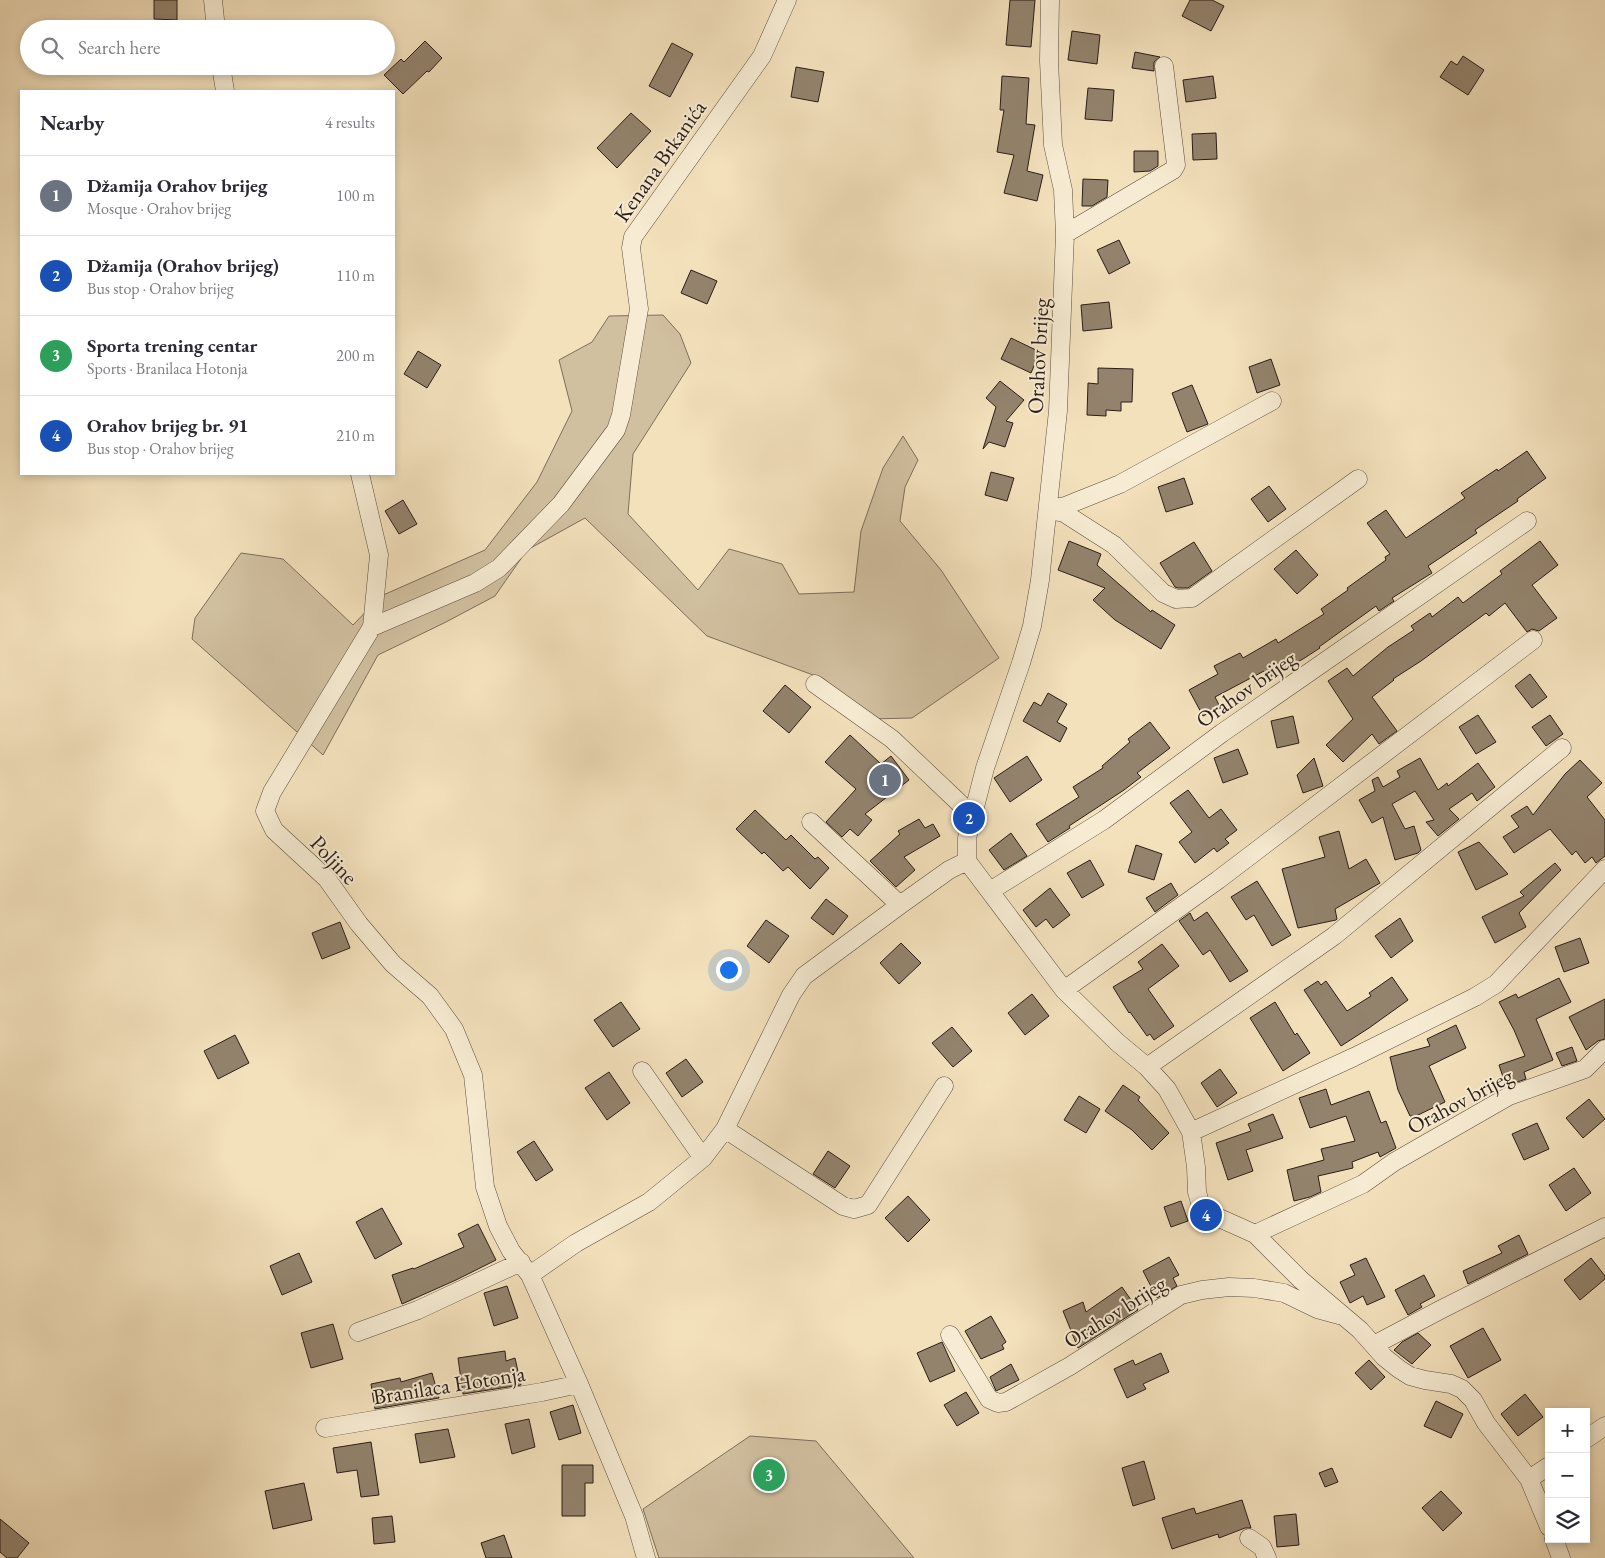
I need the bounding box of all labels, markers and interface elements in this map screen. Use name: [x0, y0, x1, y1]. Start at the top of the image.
search box: [20, 20, 395, 75]
icon: search: [38, 34, 66, 62]
text: Search here: [78, 35, 160, 60]
street label: Kenana Brkanića: [607, 94, 713, 228]
text: Nearby: [40, 109, 104, 136]
text: 4 results: [325, 112, 375, 133]
text: Džamija Orahov brijeg: [87, 173, 267, 198]
text: 1: [52, 185, 60, 206]
text: 100 m: [336, 185, 375, 206]
text: Mosque · Orahov brijeg: [87, 198, 231, 219]
text: Džamija (Orahov brijeg): [87, 253, 279, 278]
text: 2: [52, 265, 60, 286]
text: 110 m: [336, 265, 375, 286]
text: Bus stop · Orahov brijeg: [87, 278, 234, 299]
street label: Orahov brijeg: [1020, 297, 1056, 415]
text: Sporta trening centar: [87, 333, 257, 358]
text: 3: [52, 345, 60, 366]
text: 200 m: [336, 345, 375, 366]
text: Sports · Branilaca Hotonja: [87, 358, 248, 379]
text: Orahov brijeg br. 91: [87, 413, 248, 438]
text: 4: [52, 425, 60, 446]
text: 210 m: [336, 425, 375, 446]
text: Bus stop · Orahov brijeg: [87, 438, 234, 459]
street label: Orahov brijeg: [1190, 644, 1302, 734]
pin: 1: [869, 761, 901, 799]
pin: 2: [953, 799, 985, 837]
street label: Poljine: [304, 829, 364, 891]
your location: [716, 957, 742, 983]
street label: Orahov brijeg: [1402, 1061, 1518, 1141]
pin: 4: [1190, 1196, 1222, 1234]
street label: Orahov brijeg: [1058, 1269, 1172, 1355]
street label: Branilaca Hotonja: [371, 1359, 527, 1411]
map controls: [1545, 1408, 1590, 1543]
button: +: [1545, 1408, 1590, 1453]
button: −: [1545, 1453, 1590, 1498]
pin: 3: [753, 1456, 785, 1494]
button: layers: [1545, 1498, 1590, 1543]

